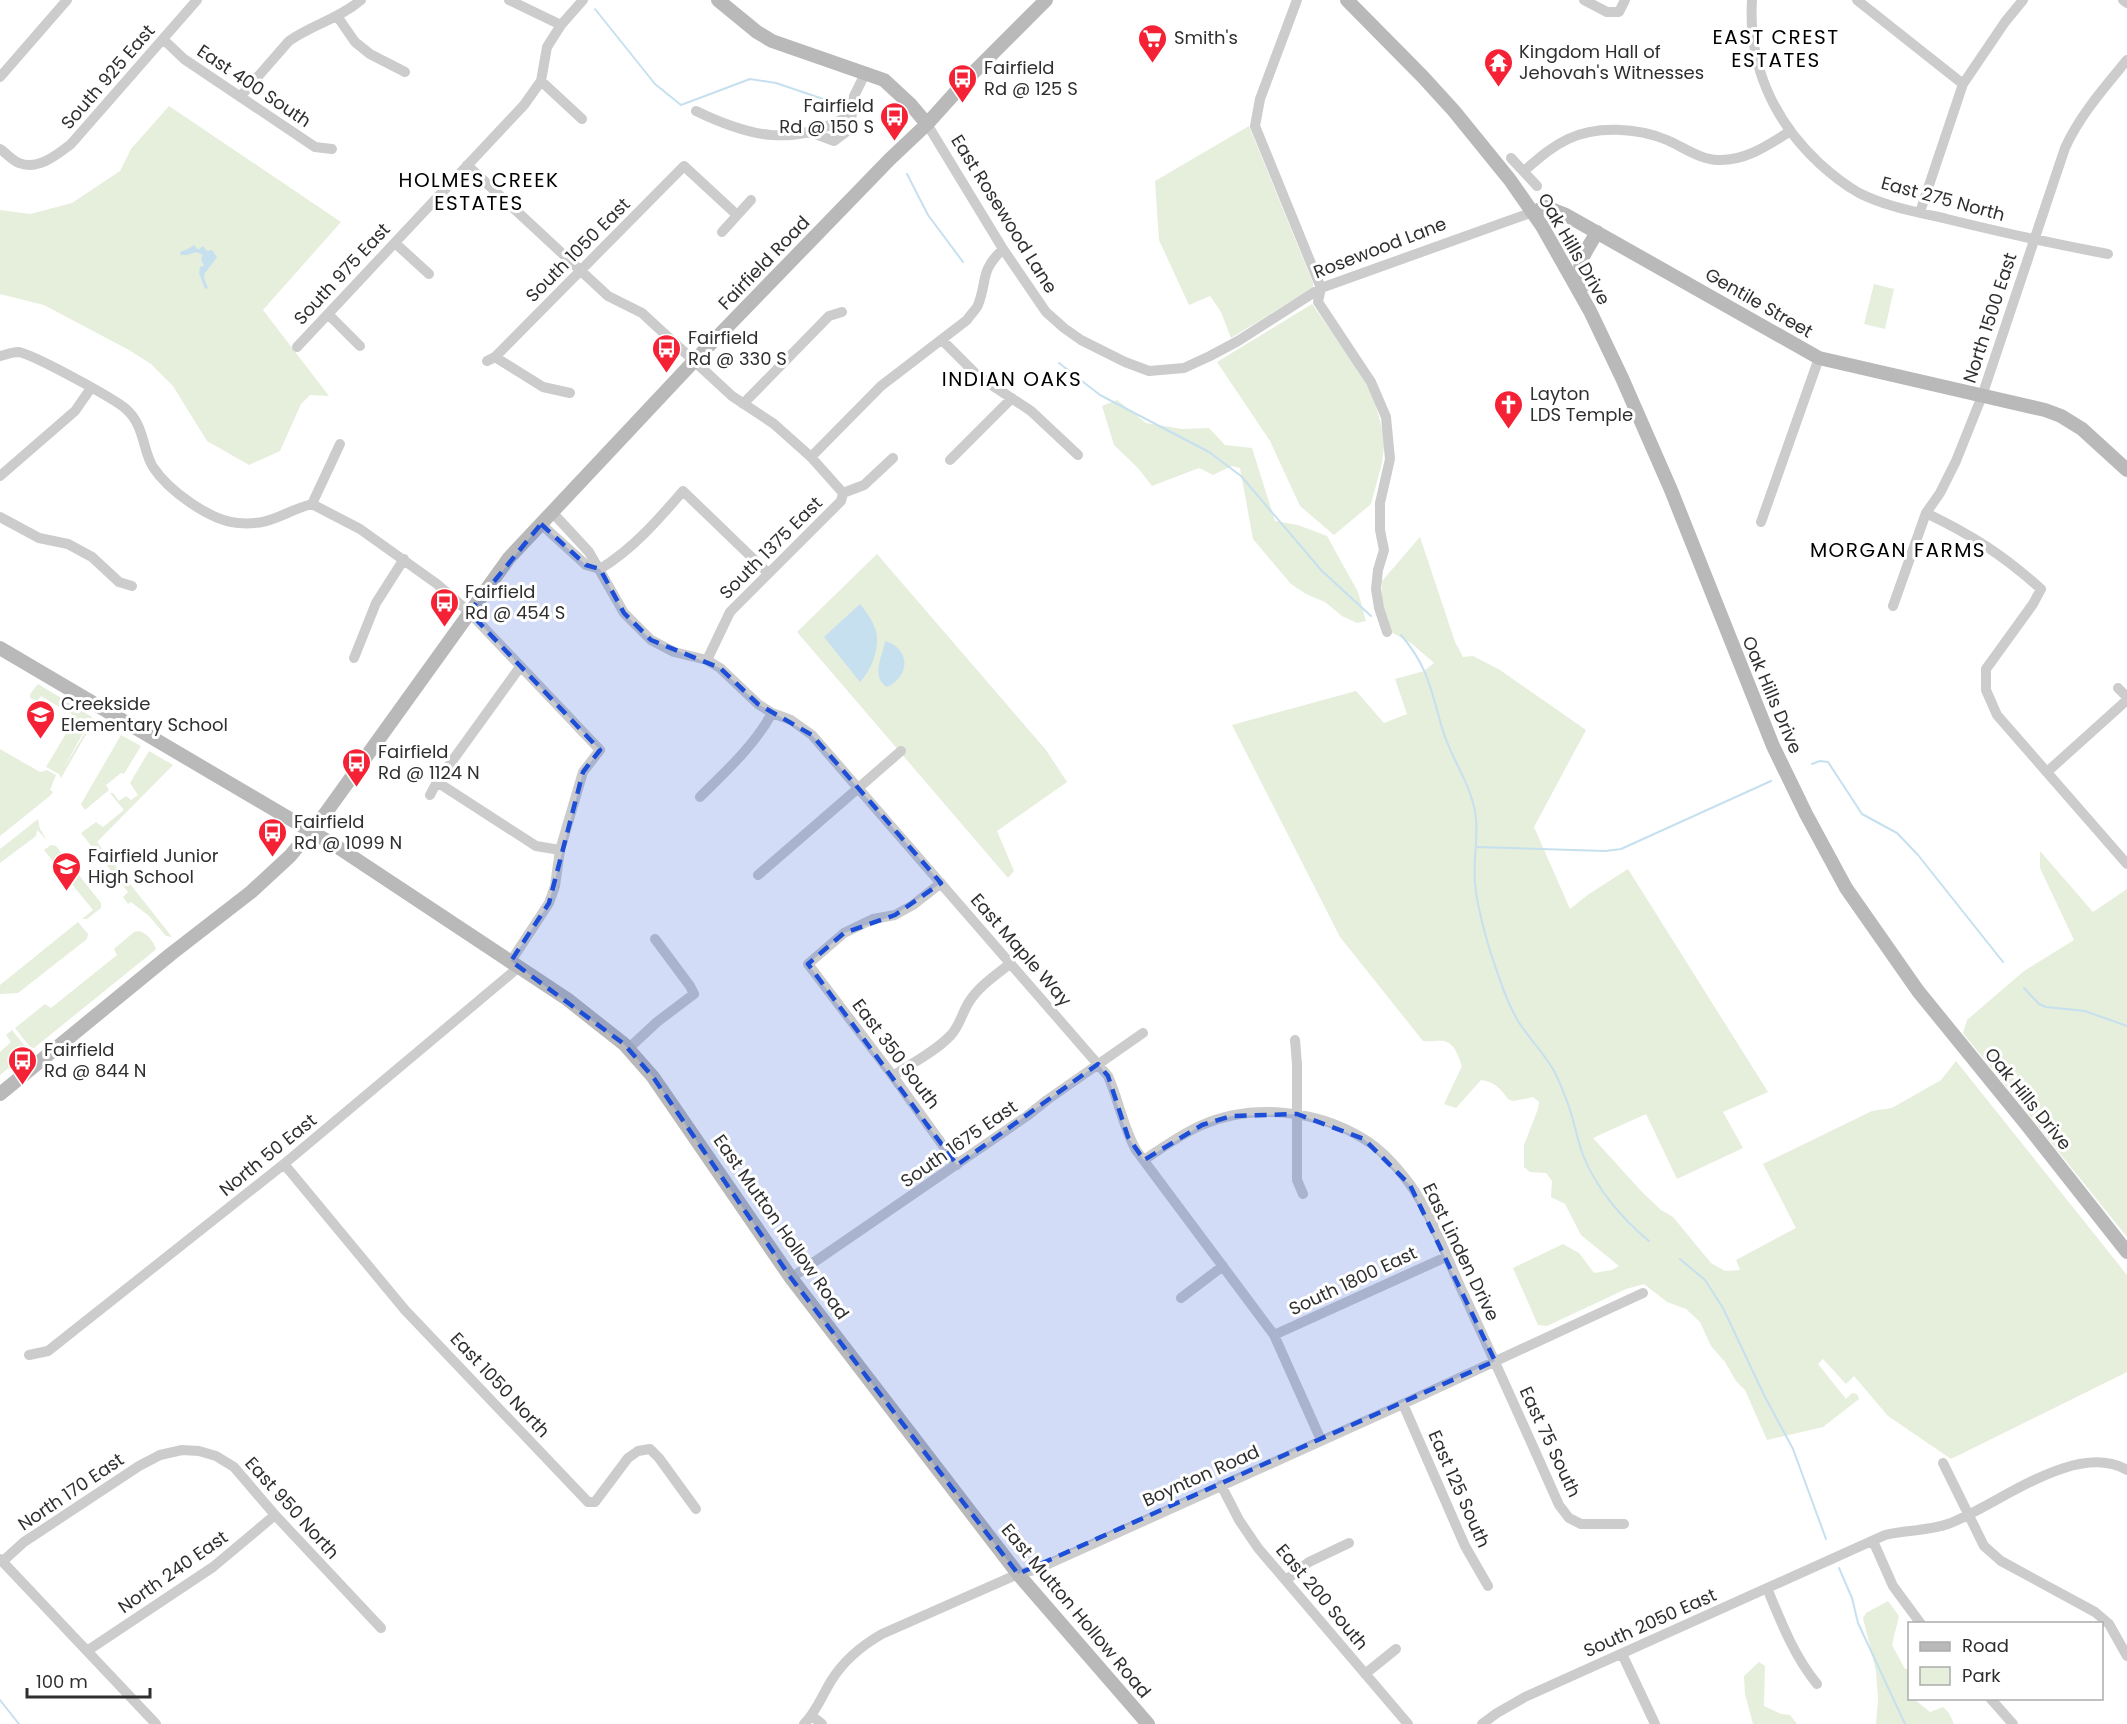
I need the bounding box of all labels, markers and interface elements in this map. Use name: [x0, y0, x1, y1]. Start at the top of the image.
street label: South 925 East: [55, 19, 160, 135]
supermarket icon: Smith's: [1137, 22, 1169, 64]
district label: EAST CREST ESTATES: [1712, 23, 1840, 74]
place label: Smith's: [1174, 25, 1238, 50]
street label: East 400 South: [192, 38, 316, 133]
place label: Kingdom Hall of Jehovah's Witnesses: [1519, 39, 1704, 85]
temple icon: Kingdom Hall of Jehovah's Witnesses: [1482, 46, 1514, 88]
place label: Fairfield Rd @ 125 S: [984, 55, 1078, 101]
bus stop icon: Fairfield Rd @ 125 S: [947, 62, 979, 104]
place label: Fairfield Rd @ 150 S: [779, 93, 874, 139]
bus stop icon: Fairfield Rd @ 150 S: [879, 100, 911, 142]
street label: East Rosewood Lane: [945, 130, 1063, 298]
district label: HOLMES CREEK ESTATES: [399, 166, 559, 217]
street label: East 275 North: [1878, 170, 2008, 227]
street label: Oak Hills Drive: [1532, 188, 1617, 309]
street label: South 1050 East: [520, 192, 635, 307]
street label: Fairfield Road: [712, 210, 815, 315]
street label: Rosewood Lane: [1310, 211, 1450, 284]
street label: South 975 East: [288, 217, 395, 330]
street label: North 1500 East: [1957, 250, 2022, 386]
street label: Gentile Street: [1701, 262, 1818, 344]
place label: Fairfield Rd @ 330 S: [688, 325, 787, 371]
bus stop icon: Fairfield Rd @ 330 S: [651, 332, 683, 374]
district label: INDIAN OAKS: [942, 365, 1082, 393]
place label: Layton LDS Temple: [1530, 381, 1633, 427]
church icon: Layton LDS Temple: [1493, 388, 1525, 430]
street label: South 1375 East: [714, 491, 828, 605]
district label: MORGAN FARMS: [1810, 536, 1986, 564]
place label: Fairfield Rd @ 454 S: [465, 579, 565, 625]
bus stop icon: Fairfield Rd @ 454 S: [428, 586, 460, 628]
street label: Oak Hills Drive: [1736, 632, 1808, 757]
place label: Creekside Elementary School: [61, 691, 228, 737]
school or university icon: Creekside Elementary School: [24, 698, 56, 740]
place label: Fairfield Rd @ 1124 N: [378, 739, 480, 785]
bus stop icon: Fairfield Rd @ 1124 N: [341, 746, 373, 788]
place label: Fairfield Rd @ 1099 N: [294, 809, 402, 855]
bus stop icon: Fairfield Rd @ 1099 N: [257, 816, 289, 858]
place label: Fairfield Junior High School: [88, 843, 219, 889]
school or university icon: Fairfield Junior High School: [51, 850, 83, 892]
street label: East Maple Way: [965, 888, 1077, 1012]
street label: East 350 South: [847, 994, 946, 1114]
place label: Fairfield Rd @ 844 N: [44, 1037, 146, 1083]
street label: Oak Hills Drive: [1979, 1042, 2078, 1155]
bus stop icon: Fairfield Rd @ 844 N: [7, 1044, 39, 1086]
street label: South 1675 East: [895, 1094, 1022, 1193]
street label: North 50 East: [214, 1108, 322, 1202]
street label: East Mutton Hollow Road: [708, 1129, 855, 1324]
street label: East Linden Drive: [1417, 1179, 1506, 1325]
street label: South 1800 East: [1285, 1240, 1421, 1321]
street label: East 1050 North: [445, 1327, 556, 1443]
street label: East 75 South: [1514, 1382, 1587, 1501]
street label: East 125 South: [1422, 1426, 1497, 1551]
street label: Boynton Road: [1138, 1439, 1263, 1512]
street label: North 170 East: [13, 1447, 129, 1536]
street label: East 950 North: [240, 1451, 345, 1564]
street label: East Mutton Hollow Road: [996, 1518, 1157, 1703]
street label: North 240 East: [113, 1524, 233, 1619]
street label: East 200 South: [1271, 1538, 1374, 1655]
street label: South 2050 East: [1579, 1582, 1720, 1663]
legend: [1908, 1622, 2103, 1700]
text: Road: [1962, 1633, 2009, 1658]
scale bar: [27, 1661, 150, 1699]
text: Park: [1962, 1663, 2001, 1688]
text: 100 m: [36, 1669, 88, 1694]

